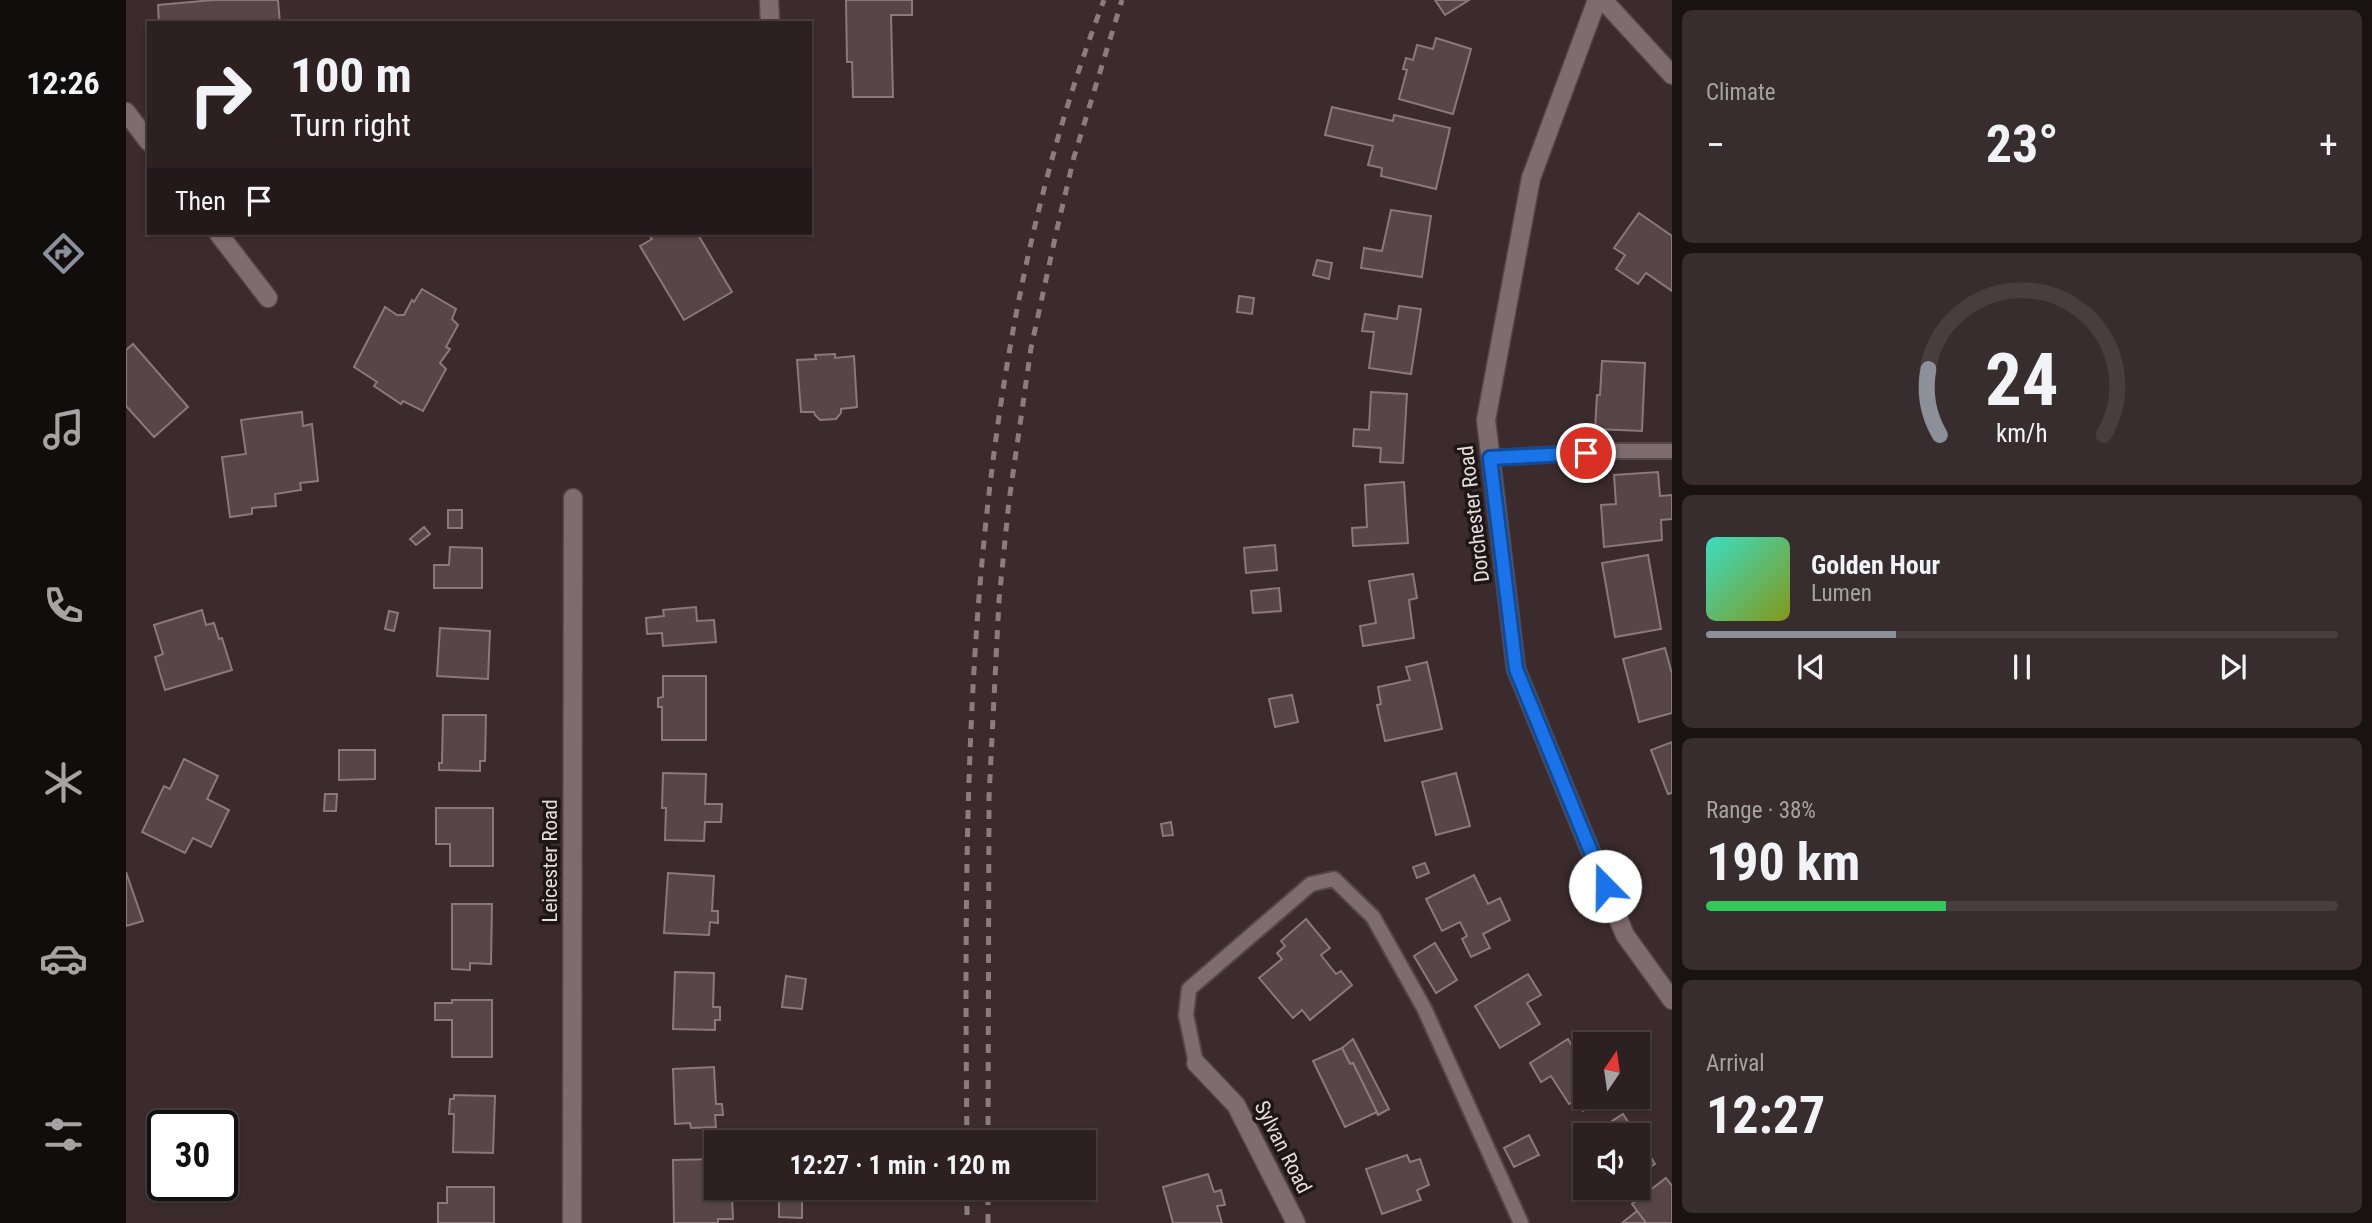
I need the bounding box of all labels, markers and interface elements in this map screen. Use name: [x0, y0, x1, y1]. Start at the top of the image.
text: 100 m: [290, 47, 412, 104]
icon: right: [175, 49, 266, 140]
text: 12:26: [26, 64, 100, 102]
text: Climate: [1706, 79, 1776, 106]
text: Turn right: [290, 106, 411, 144]
text: 23°: [1986, 114, 2058, 175]
text: −: [1706, 123, 1725, 167]
text: +: [2319, 123, 2338, 167]
icon: arrive: [240, 182, 278, 220]
text: Then: [175, 186, 226, 216]
icon: directions: [39, 229, 88, 278]
text: 24: [1985, 337, 2059, 423]
icon: music: [39, 405, 88, 454]
text: km/h: [1996, 419, 2048, 448]
pin: [1556, 423, 1616, 483]
icon: arrive: [1567, 434, 1605, 472]
street label: Dorchester Road: [1454, 444, 1494, 584]
text: Golden Hour: [1811, 550, 1940, 580]
text: Lumen: [1811, 580, 1872, 607]
icon: phone: [39, 581, 88, 630]
icon: previous: [1792, 648, 1830, 686]
icon: pause: [2003, 648, 2041, 686]
icon: next: [2214, 648, 2252, 686]
icon: climate: [39, 758, 88, 807]
text: Range · 38%: [1706, 797, 1816, 824]
street label: Leicester Road: [538, 799, 562, 923]
text: 190 km: [1706, 832, 1860, 893]
position arrow: [1568, 849, 1642, 923]
icon: car: [39, 934, 88, 983]
north arrow: [1573, 1032, 1650, 1110]
map controls: [1573, 1032, 1650, 1200]
text: Arrival: [1706, 1050, 1765, 1077]
text: 12:27: [1706, 1085, 1825, 1146]
street label: Sylvan Road: [1249, 1097, 1317, 1197]
icon: filters: [39, 1110, 88, 1159]
speed limit sign: 30: [147, 1110, 238, 1201]
button: sound: [1573, 1123, 1650, 1200]
text: 12:27 · 1 min · 120 m: [790, 1150, 1010, 1180]

